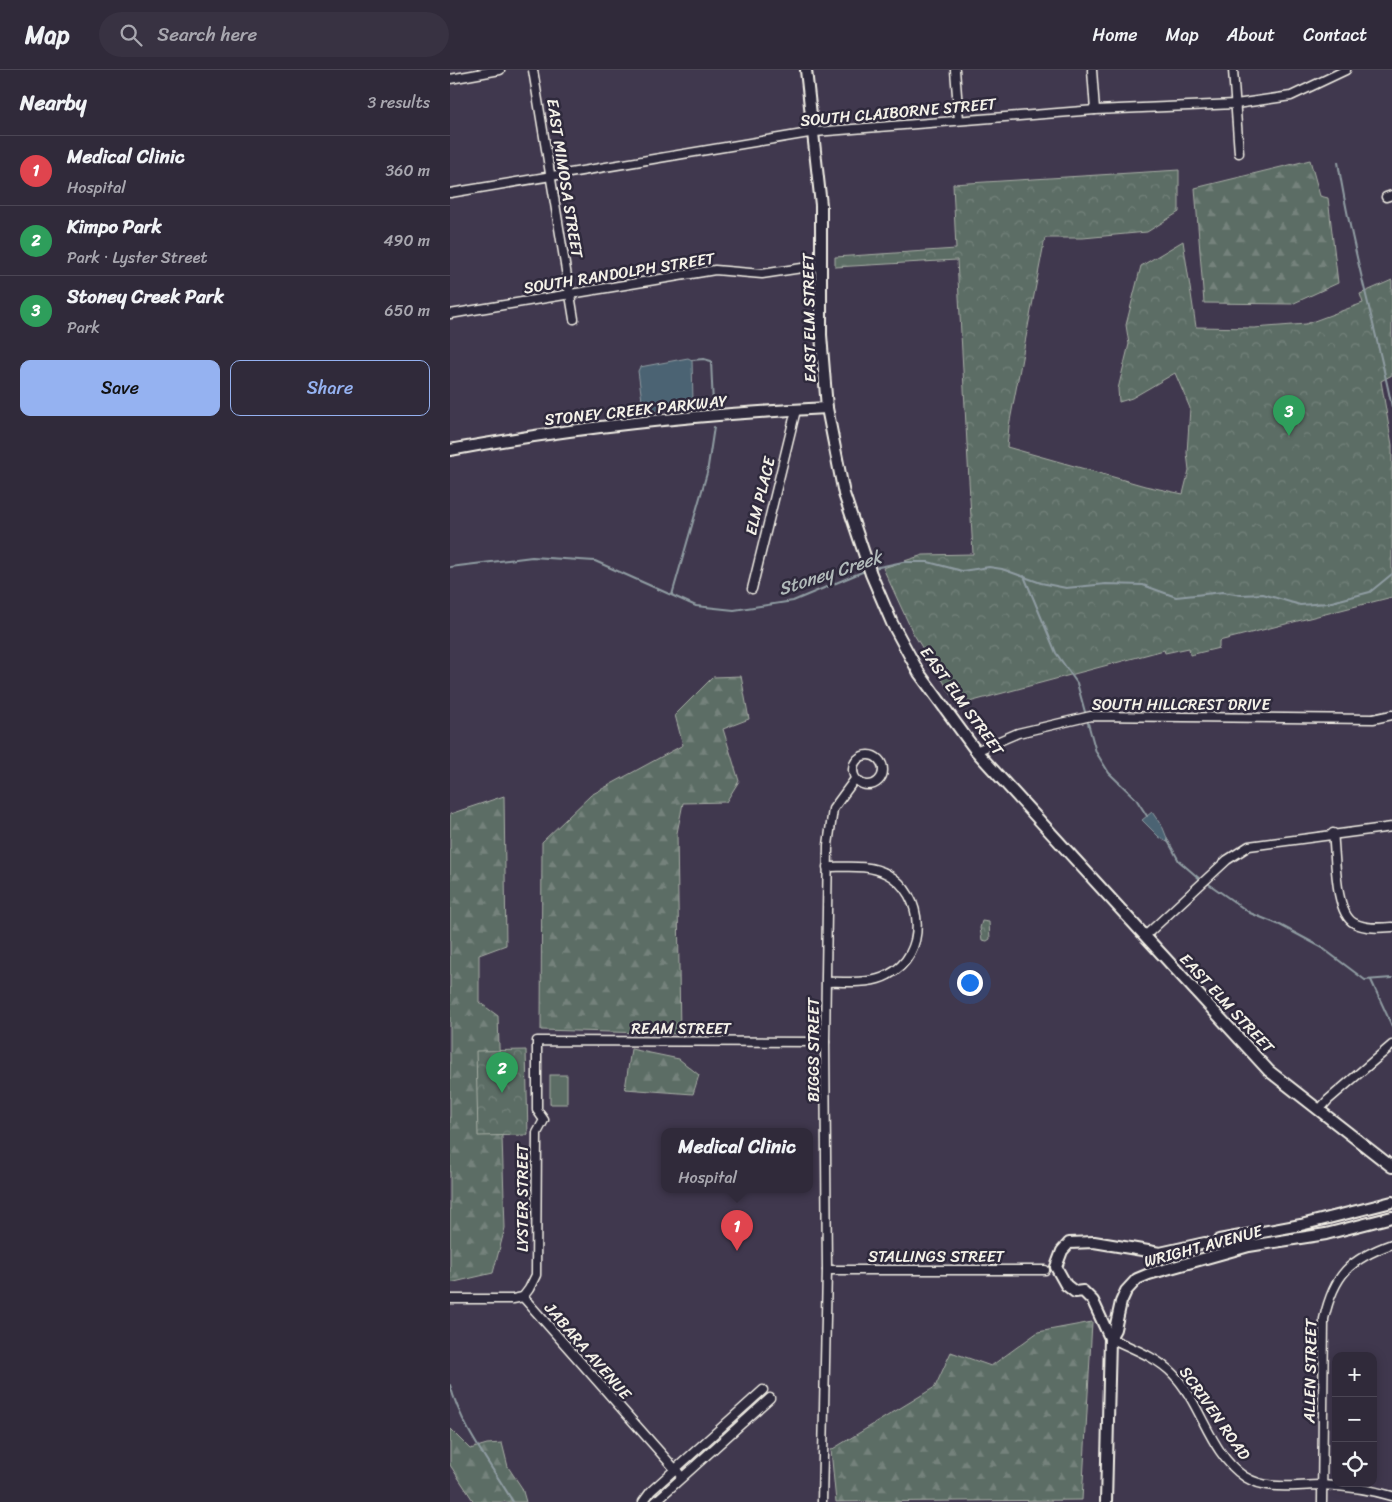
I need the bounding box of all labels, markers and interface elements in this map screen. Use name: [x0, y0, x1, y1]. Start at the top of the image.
search box: [99, 12, 449, 57]
text: Map: [25, 14, 69, 56]
text: Search here: [157, 18, 257, 51]
text: Home: [1093, 19, 1138, 51]
text: Map: [1166, 19, 1199, 51]
text: About: [1227, 19, 1275, 51]
text: Contact: [1303, 19, 1367, 51]
icon: search: [117, 21, 145, 49]
text: Nearby: [20, 84, 86, 122]
text: 3 results: [367, 88, 430, 117]
street label: SOUTH CLAIBORNE STREET: [799, 89, 998, 135]
street label: EAST MIMOSA STREET: [538, 96, 592, 261]
text: Medical Clinic: [67, 140, 184, 173]
text: 1: [33, 156, 39, 185]
text: 360 m: [386, 156, 430, 185]
text: Hospital: [67, 173, 126, 202]
text: Kimpo Park: [67, 210, 162, 243]
text: 2: [31, 226, 41, 255]
text: 490 m: [384, 226, 430, 255]
text: Park · Lyster Street: [67, 243, 207, 272]
street label: SOUTH RANDOLPH STREET: [521, 243, 718, 302]
street label: EAST ELM STREET: [793, 252, 825, 383]
text: Stoney Creek Park: [67, 280, 224, 313]
text: 3: [32, 296, 40, 325]
text: 650 m: [385, 296, 430, 325]
text: Park: [67, 313, 100, 342]
button: Save: [20, 360, 220, 416]
button: Share: [230, 360, 430, 416]
street label: STONEY CREEK PARKWAY: [543, 386, 729, 434]
pin: 3: [1273, 395, 1305, 436]
street label: ELM PLACE: [736, 453, 784, 538]
water label: Stoney Creek: [774, 540, 888, 605]
street label: EAST ELM STREET: [912, 640, 1013, 763]
street label: SOUTH HILLCREST DRIVE: [1092, 690, 1271, 719]
street label: EAST ELM STREET: [1172, 946, 1283, 1061]
your location: [957, 970, 983, 996]
street label: BIGGS STREET: [799, 996, 828, 1102]
street label: REAM STREET: [631, 1014, 732, 1043]
pin: 2: [486, 1052, 518, 1093]
popup: [661, 1128, 813, 1193]
text: Medical Clinic: [678, 1130, 796, 1163]
street label: LYSTER STREET: [508, 1143, 537, 1252]
text: Hospital: [678, 1163, 737, 1192]
pin: 1: [721, 1210, 753, 1251]
street label: WRIGHT AVENUE: [1140, 1216, 1267, 1276]
street label: STALLINGS STREET: [868, 1242, 1006, 1271]
street label: JABARA AVENUE: [536, 1295, 640, 1407]
street label: ALLEN STREET: [1295, 1318, 1325, 1424]
map controls: [1332, 1352, 1377, 1487]
button: +: [1332, 1352, 1377, 1397]
street label: SCRIVEN ROAD: [1172, 1360, 1259, 1467]
button: −: [1332, 1397, 1377, 1442]
button: locate: [1332, 1442, 1377, 1487]

